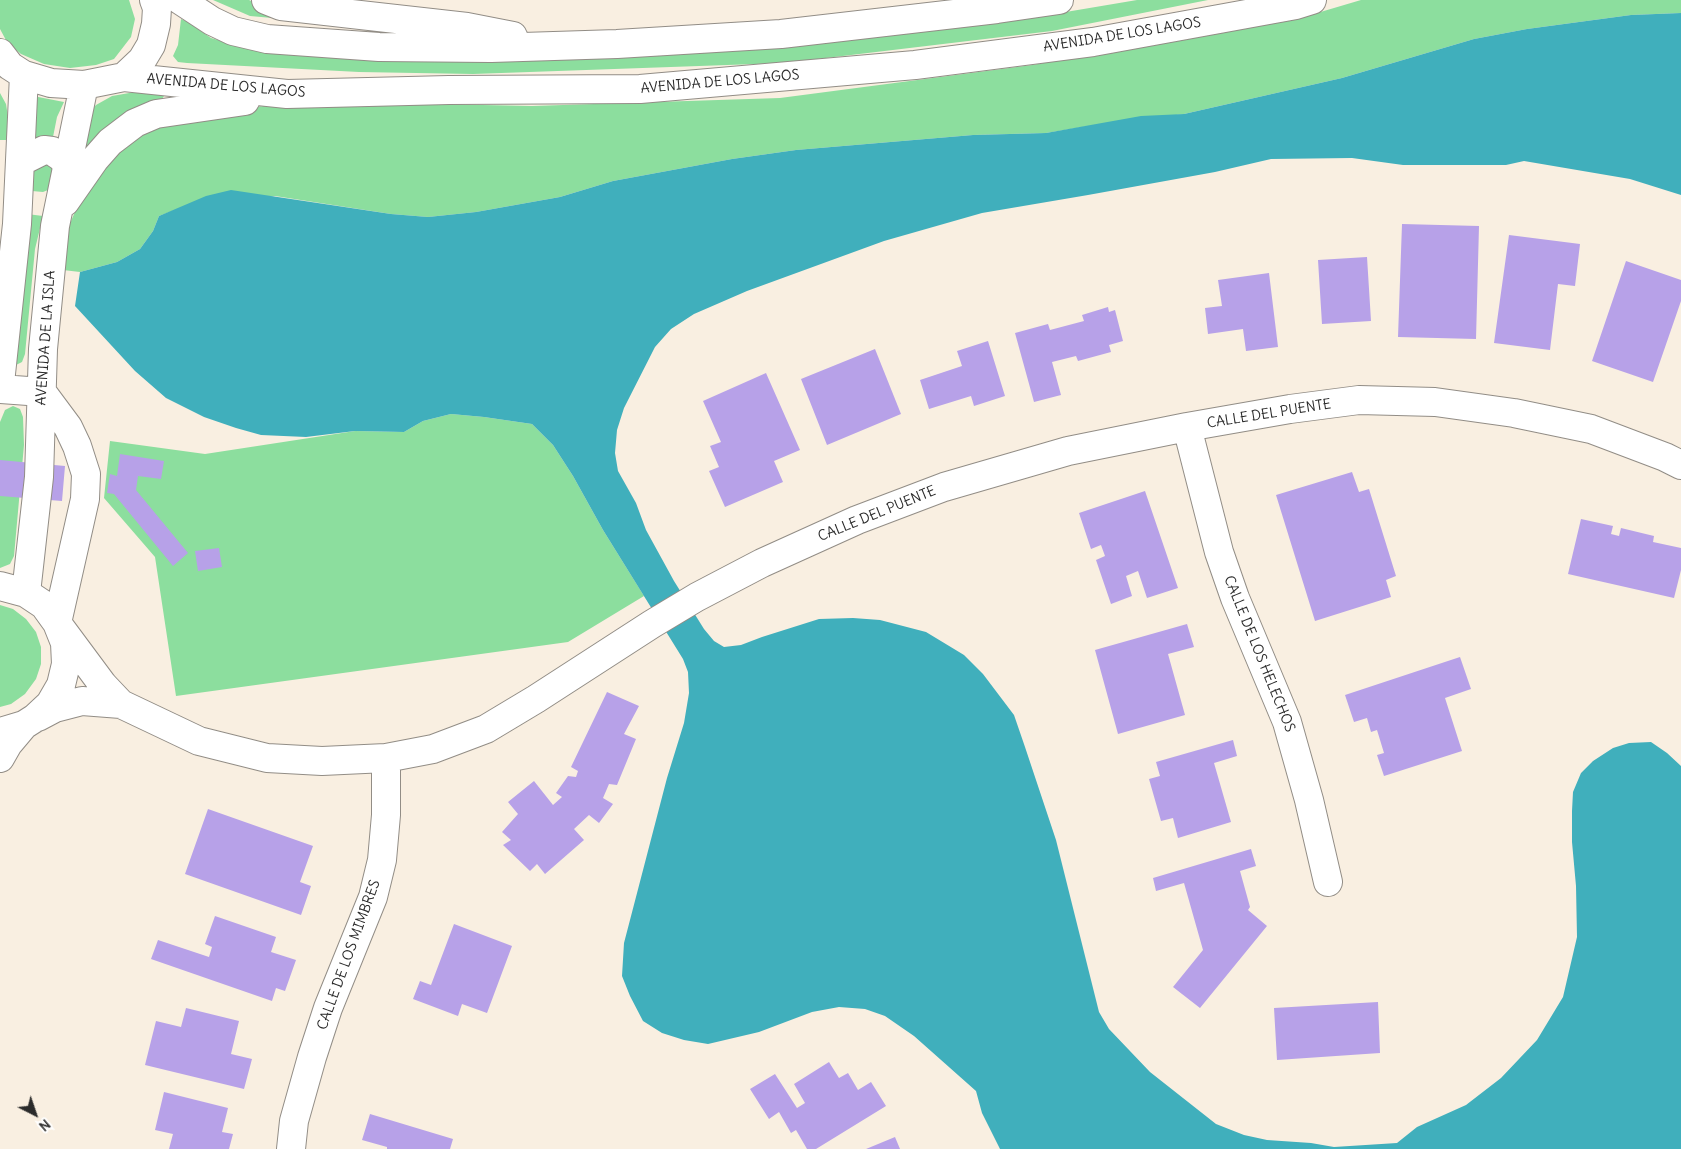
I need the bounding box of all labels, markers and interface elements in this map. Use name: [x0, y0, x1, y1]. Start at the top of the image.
street label: AVENIDA DE LOS LAGOS: [1042, 14, 1202, 56]
street label: AVENIDA DE LOS LAGOS: [640, 67, 800, 97]
street label: AVENIDA DE LOS LAGOS: [146, 71, 306, 101]
street label: AVENIDA DE LA ISLA: [33, 270, 59, 406]
street label: CALLE DEL PUENTE: [1206, 396, 1332, 432]
street label: CALLE DEL PUENTE: [816, 483, 938, 545]
street label: CALLE DE LOS HELECHOS: [1220, 573, 1298, 735]
street label: CALLE DE LOS MIMBRES: [314, 878, 384, 1032]
north arrow: [10, 1089, 60, 1139]
text: N: [35, 1115, 54, 1135]

